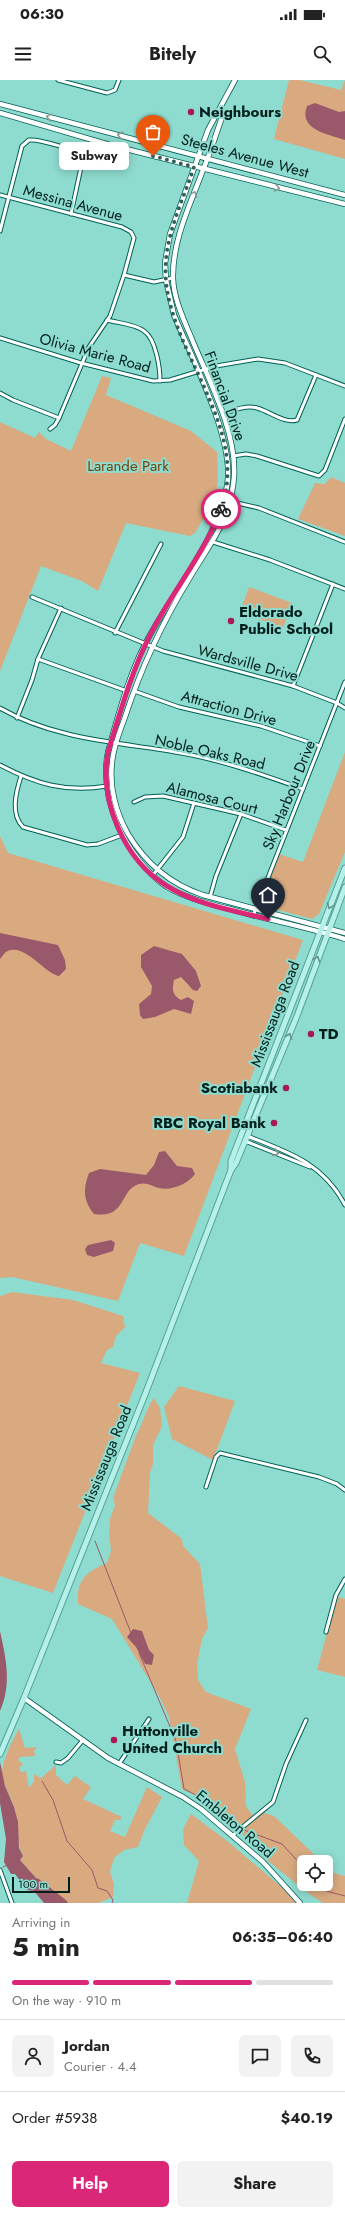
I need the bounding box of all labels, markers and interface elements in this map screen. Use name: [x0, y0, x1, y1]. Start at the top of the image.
text: 06:30: [20, 3, 64, 25]
text: Bitely: [149, 41, 196, 67]
icon: menu: [12, 43, 34, 65]
icon: search: [311, 43, 333, 65]
place label: Neighbours: [199, 101, 281, 123]
marker: Neighbours: [186, 107, 196, 117]
one-way arrow: [45, 113, 52, 121]
pin: [136, 115, 170, 156]
icon: bag: [142, 121, 164, 143]
street label: Steeles Avenue West: [179, 128, 312, 184]
one-way arrow: [117, 132, 123, 140]
callout: Subway: [59, 142, 129, 170]
text: Subway: [70, 146, 118, 165]
street label: Messina Avenue: [21, 179, 125, 227]
one-way arrow: [274, 183, 281, 191]
one-way arrow: [190, 191, 198, 198]
street label: Olivia Marie Road: [37, 328, 153, 378]
street label: Financial Drive: [199, 348, 251, 444]
park label: Larande Park: [87, 455, 169, 477]
courier: [201, 489, 241, 529]
icon: bike: [210, 498, 232, 520]
place label: Eldorado Public School: [239, 601, 333, 640]
marker: Eldorado Public School: [226, 616, 236, 626]
street label: Wardsville Drive: [195, 639, 301, 687]
street label: Attraction Drive: [179, 685, 279, 731]
street label: Noble Oaks Road: [153, 729, 267, 775]
street label: Sky Harbour Drive: [257, 736, 321, 853]
street label: Alamosa Court: [164, 776, 260, 820]
pin: [251, 878, 285, 919]
icon: home: [257, 884, 279, 906]
one-way arrow: [327, 902, 335, 909]
one-way arrow: [312, 956, 321, 963]
street label: Mississauga Road: [245, 958, 305, 1070]
place label: TD: [319, 1023, 338, 1045]
marker: TD: [306, 1029, 316, 1039]
one-way arrow: [284, 1032, 292, 1039]
place label: Scotiabank: [201, 1077, 278, 1099]
marker: Scotiabank: [281, 1083, 291, 1093]
place label: RBC Royal Bank: [153, 1112, 266, 1134]
marker: RBC Royal Bank: [269, 1118, 279, 1128]
one-way arrow: [272, 1148, 279, 1156]
street label: Mississauga Road: [75, 1402, 137, 1514]
place label: Huttonville United Church: [122, 1720, 222, 1759]
marker: Huttonville United Church: [109, 1735, 119, 1745]
street label: Embleton Road: [191, 1785, 279, 1863]
map controls: [297, 1855, 333, 1891]
button: locate: [297, 1855, 333, 1891]
scale bar: [12, 1875, 70, 1894]
text: 100 m: [18, 1876, 48, 1892]
text: Arriving in: [12, 1913, 70, 1932]
text: 06:35–06:40: [232, 1926, 333, 1948]
text: 5 min: [12, 1928, 80, 1966]
text: On the way · 910 m: [12, 1991, 121, 2010]
button: person: [12, 2035, 54, 2077]
text: Jordan: [64, 2035, 110, 2057]
button: chat: [239, 2035, 281, 2077]
button: phone: [291, 2035, 333, 2077]
text: Courier · 4.4: [64, 2057, 137, 2076]
text: Order #5938: [12, 2107, 97, 2129]
text: $40.19: [281, 2107, 333, 2129]
button: Help: [12, 2161, 169, 2207]
button: Share: [177, 2161, 333, 2207]

